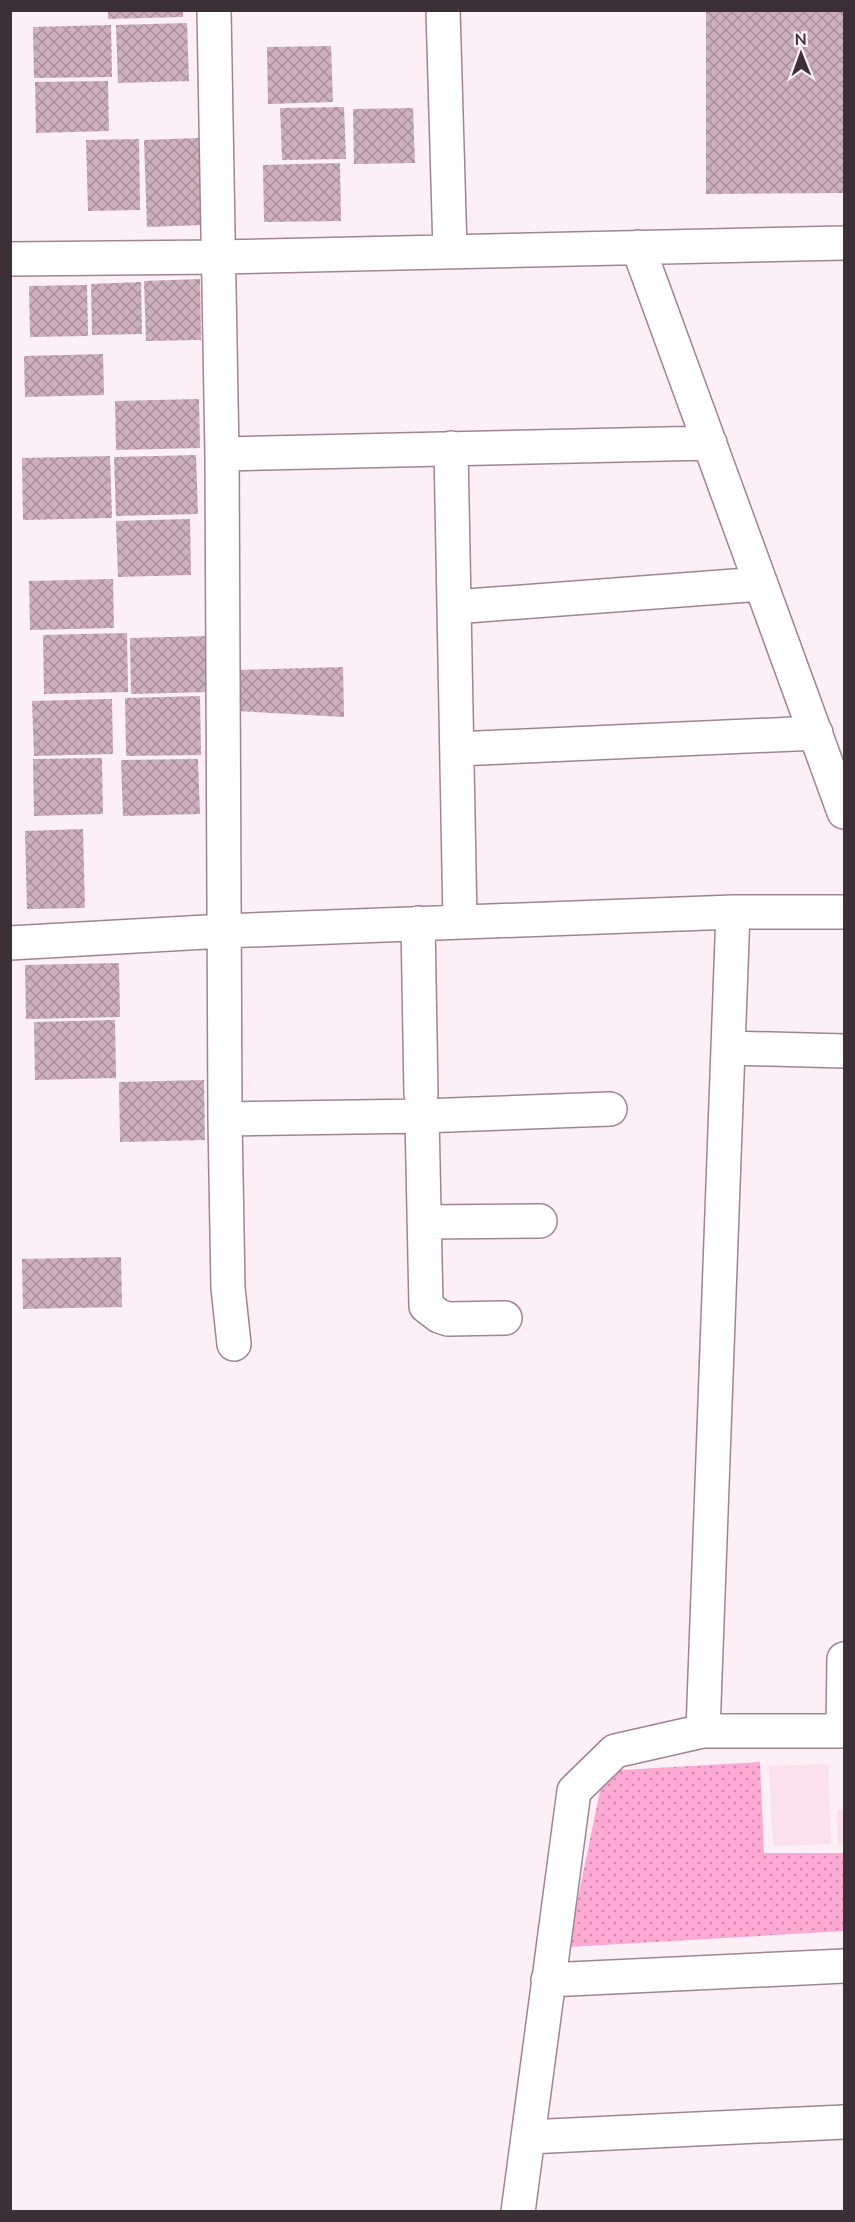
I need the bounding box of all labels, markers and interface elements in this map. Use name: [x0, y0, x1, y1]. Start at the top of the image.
north arrow: [771, 24, 831, 84]
text: N: [795, 29, 807, 49]

